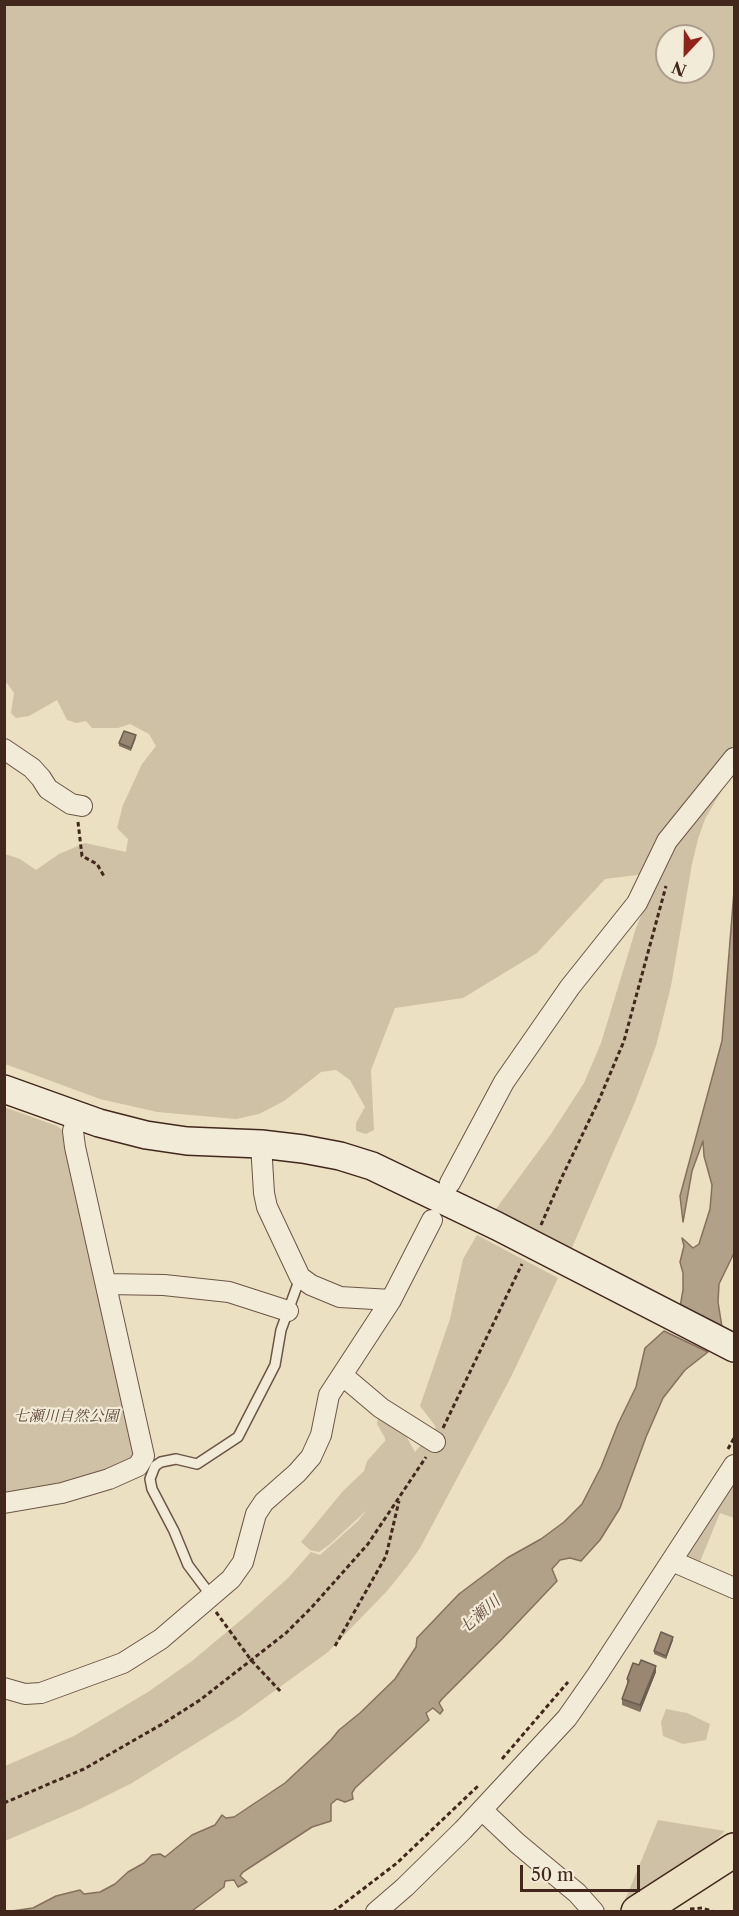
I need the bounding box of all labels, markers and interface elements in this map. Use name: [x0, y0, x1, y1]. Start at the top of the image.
north arrow: [655, 24, 715, 84]
text: N: [669, 57, 689, 81]
park label: 七瀬川自然公園: [14, 1408, 118, 1426]
water label: 七瀬川: [456, 1592, 504, 1638]
scale bar: [523, 1853, 643, 1891]
text: 50 m: [531, 1864, 574, 1886]

